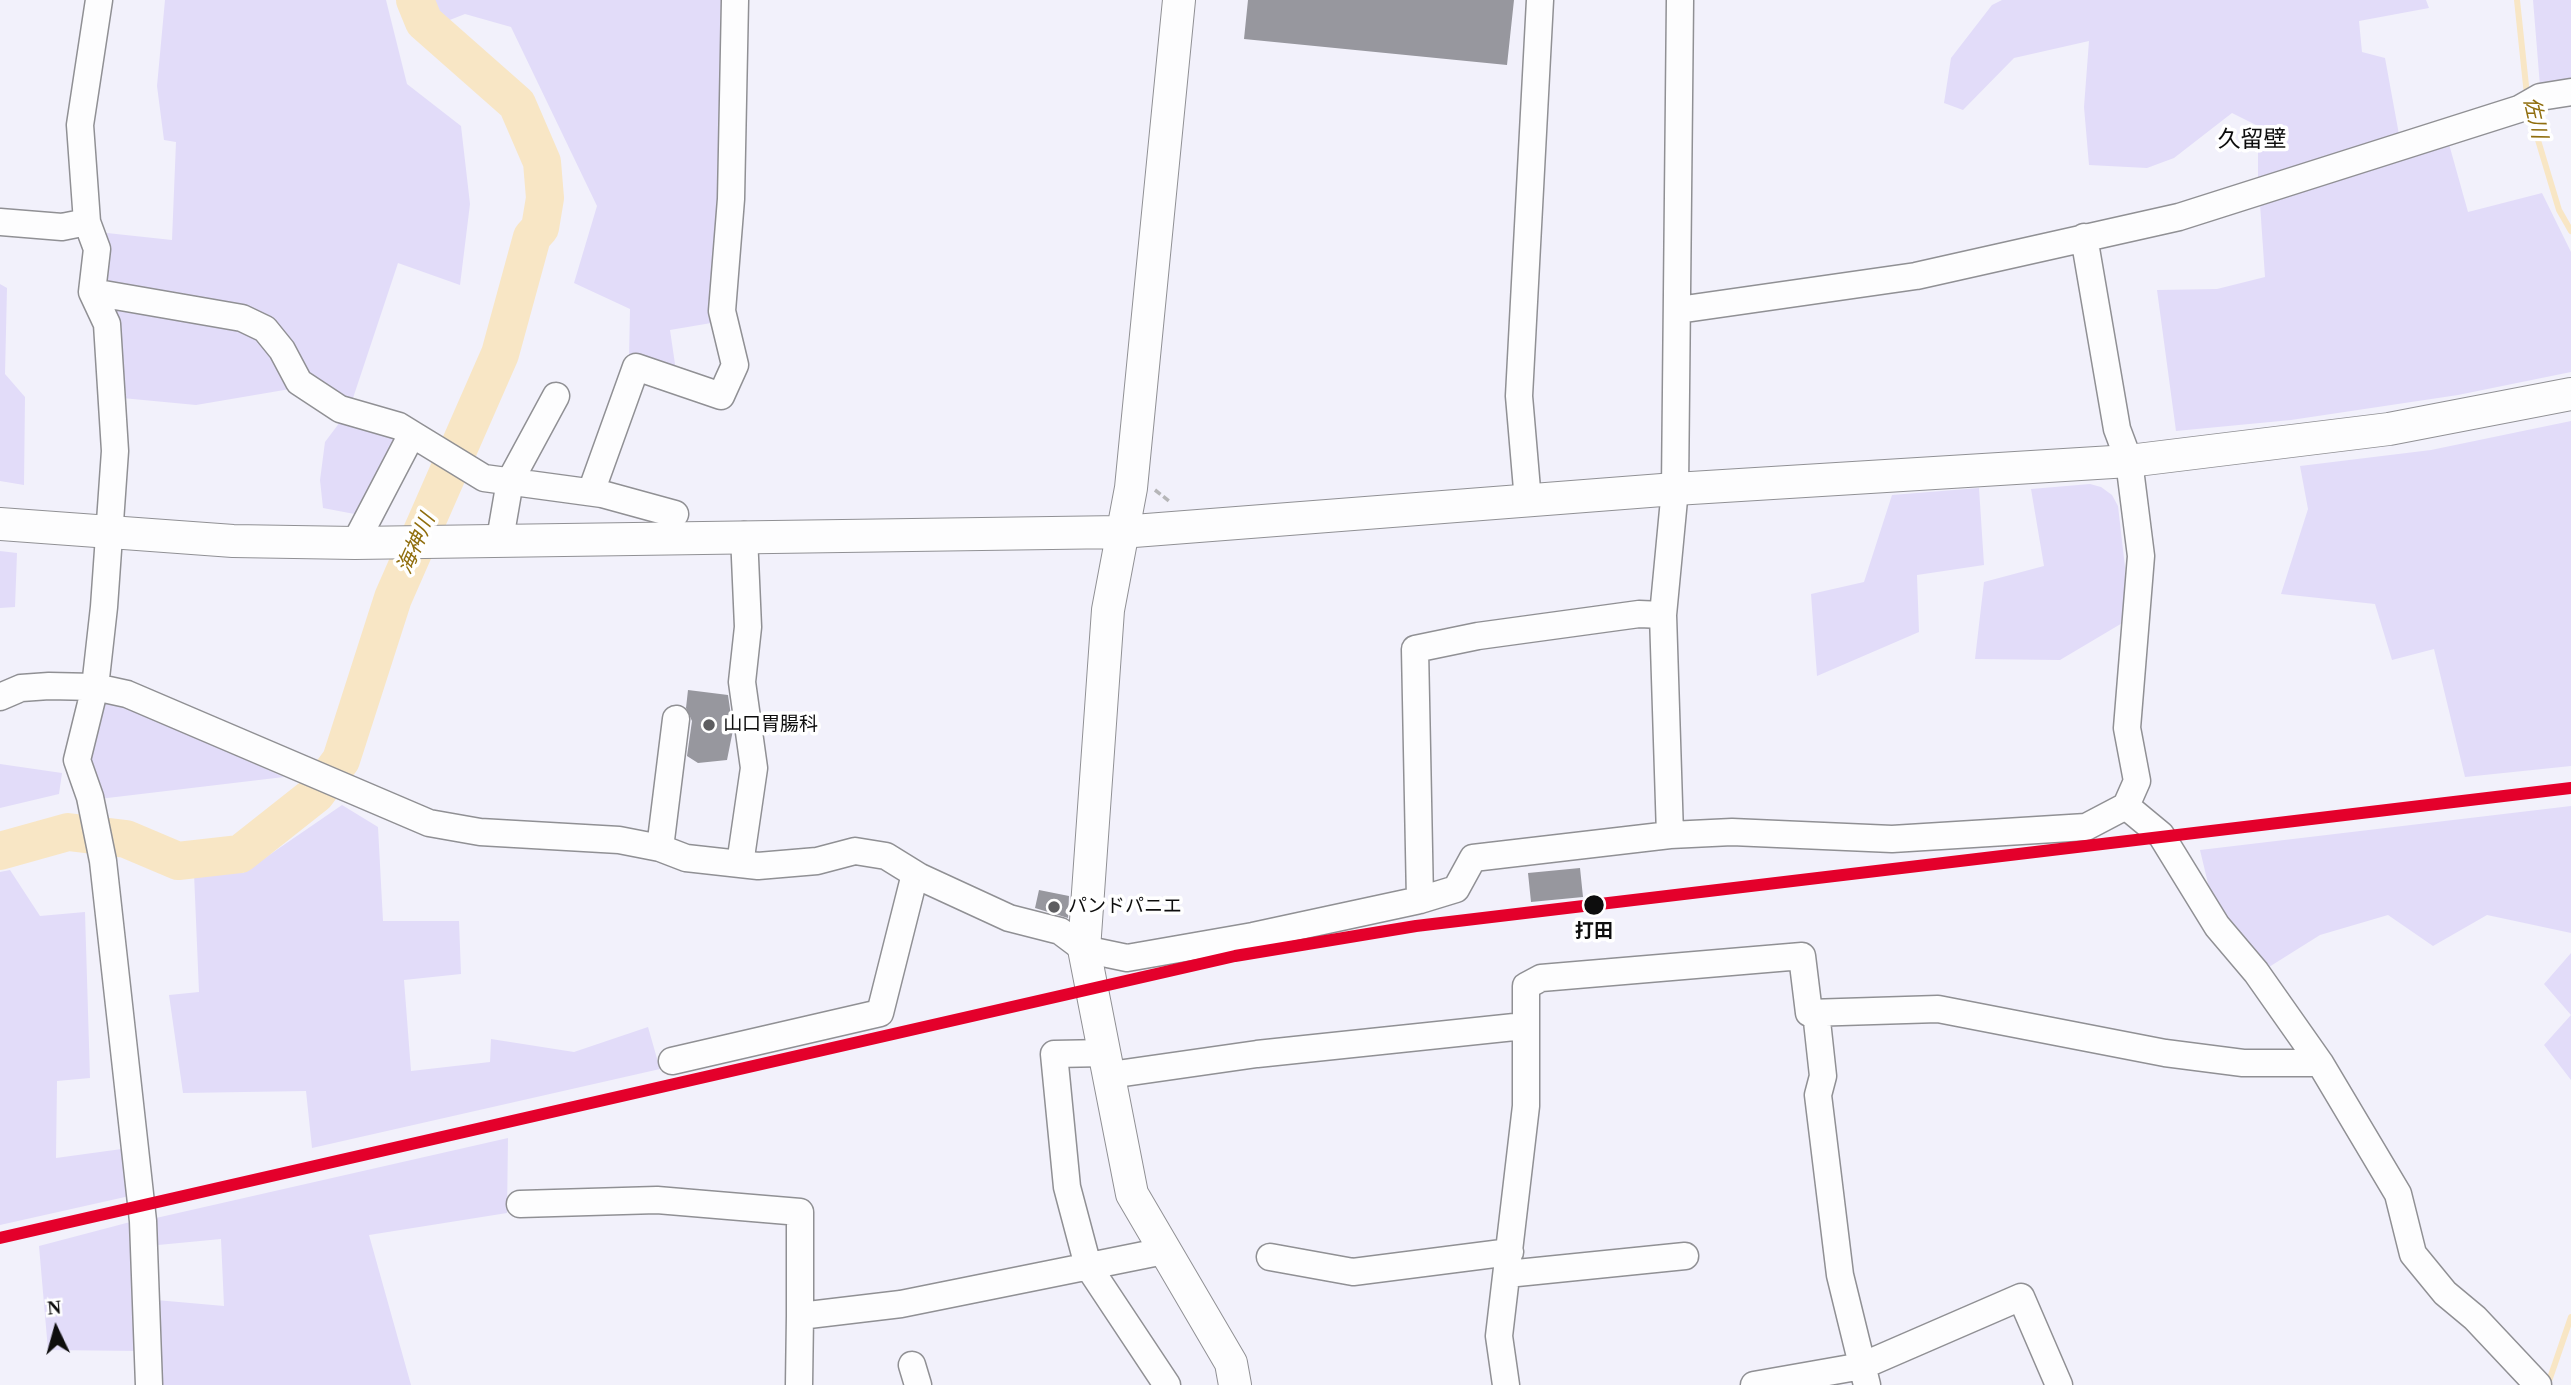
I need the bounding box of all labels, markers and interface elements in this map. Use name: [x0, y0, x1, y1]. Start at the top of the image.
water label: 佐川: [2517, 95, 2551, 141]
district label: 久留壁: [2218, 127, 2286, 155]
water label: 海神川: [393, 510, 441, 578]
place label: 山口胃腸科: [723, 714, 818, 736]
marker: 山口胃腸科: [701, 717, 717, 733]
marker: 打田: [1582, 893, 1606, 917]
place label: パンドパニエ: [1068, 896, 1182, 918]
marker: パンドパニエ: [1046, 899, 1062, 915]
place label: 打田: [1575, 921, 1613, 943]
north arrow: [21, 1294, 91, 1364]
text: N: [46, 1297, 62, 1319]

